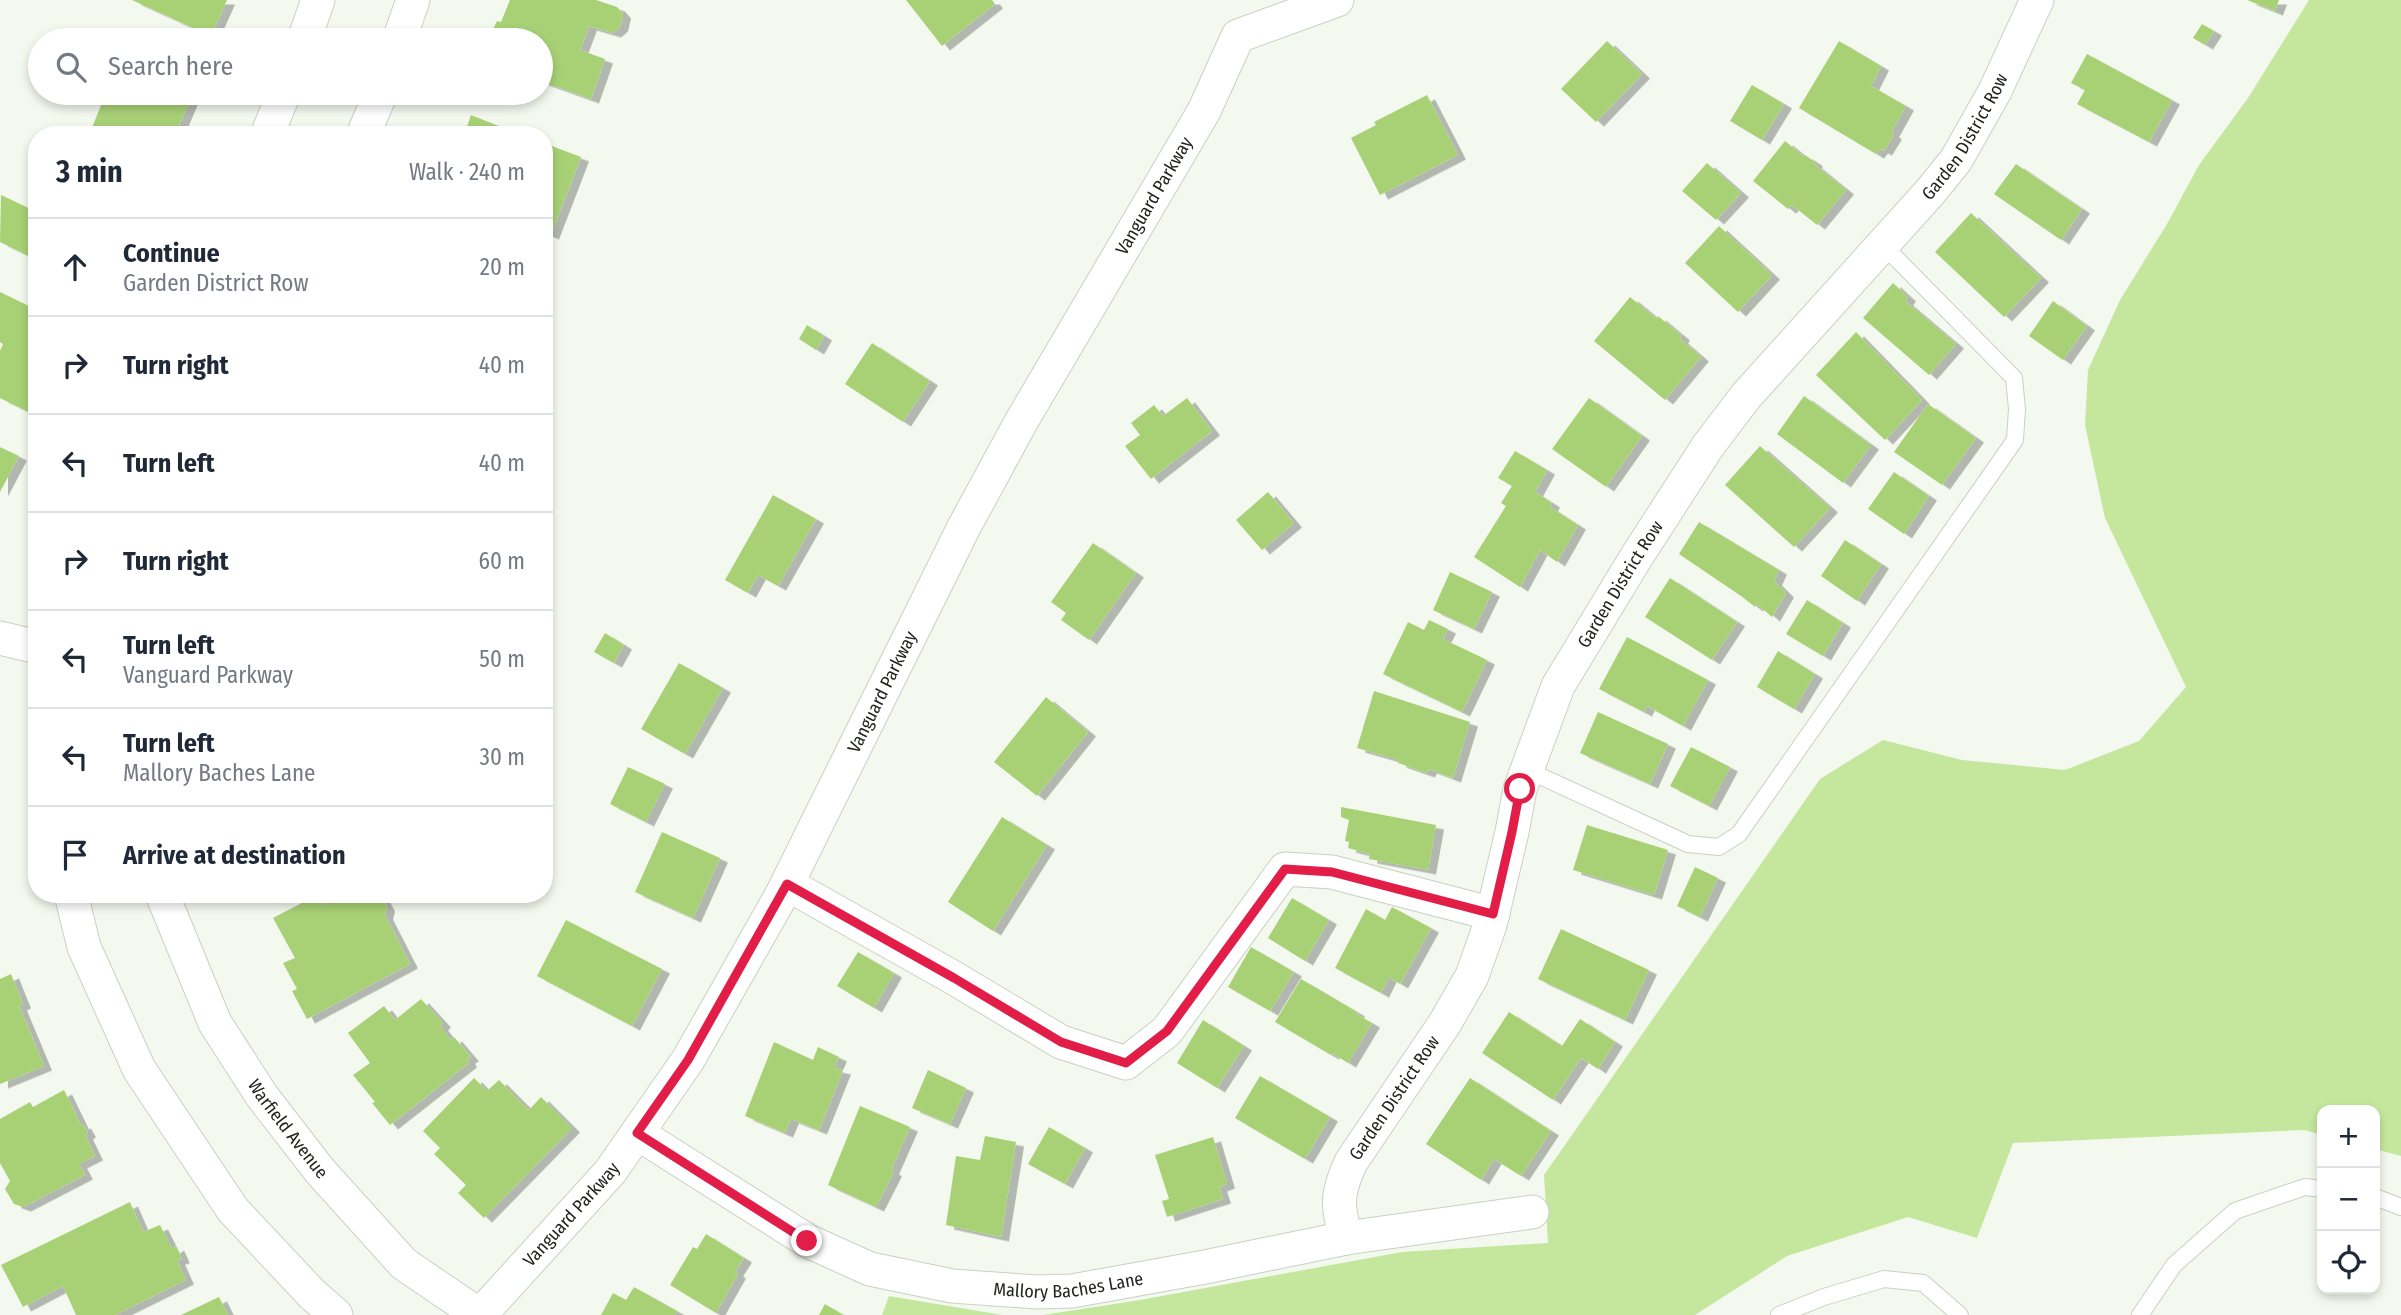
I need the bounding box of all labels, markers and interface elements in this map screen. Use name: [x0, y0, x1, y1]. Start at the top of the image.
search box: [28, 28, 553, 105]
icon: search: [52, 48, 90, 86]
text: Search here: [108, 51, 233, 82]
street label: Garden District Row: [1917, 70, 2013, 205]
street label: Vanguard Parkway: [1111, 133, 1197, 259]
text: 3 min: [56, 154, 123, 190]
text: Walk · 240 m: [409, 158, 525, 186]
text: Continue: [123, 238, 220, 269]
icon: ahead: [56, 248, 94, 286]
text: 20 m: [480, 253, 525, 281]
text: Garden District Row: [123, 269, 309, 297]
icon: right: [56, 346, 94, 384]
text: Turn right: [123, 350, 229, 381]
text: 40 m: [479, 351, 525, 379]
icon: left: [56, 444, 94, 482]
text: Turn left: [123, 448, 215, 479]
text: 40 m: [479, 449, 525, 477]
street label: Garden District Row: [1573, 516, 1668, 652]
icon: right: [56, 542, 94, 580]
text: Turn right: [123, 546, 229, 577]
text: 60 m: [479, 547, 525, 575]
street label: Vanguard Parkway: [843, 627, 922, 757]
text: Turn left: [123, 630, 215, 661]
icon: left: [56, 640, 94, 678]
text: 50 m: [479, 645, 525, 673]
text: Vanguard Parkway: [123, 661, 293, 689]
text: Turn left: [123, 728, 215, 759]
icon: left: [56, 738, 94, 776]
text: 30 m: [480, 743, 525, 771]
text: Mallory Baches Lane: [123, 759, 315, 787]
route start: [1504, 773, 1535, 804]
icon: arrive: [56, 836, 94, 874]
text: Arrive at destination: [123, 840, 346, 871]
street label: Garden District Row: [1345, 1031, 1444, 1164]
street label: Warfield Avenue: [243, 1075, 333, 1183]
map controls: [2317, 1105, 2380, 1294]
button: +: [2317, 1105, 2380, 1168]
street label: Vanguard Parkway: [519, 1158, 624, 1271]
button: −: [2317, 1168, 2380, 1231]
route end: [791, 1225, 822, 1256]
button: locate: [2317, 1231, 2380, 1294]
street label: Mallory Baches Lane: [993, 1267, 1145, 1303]

